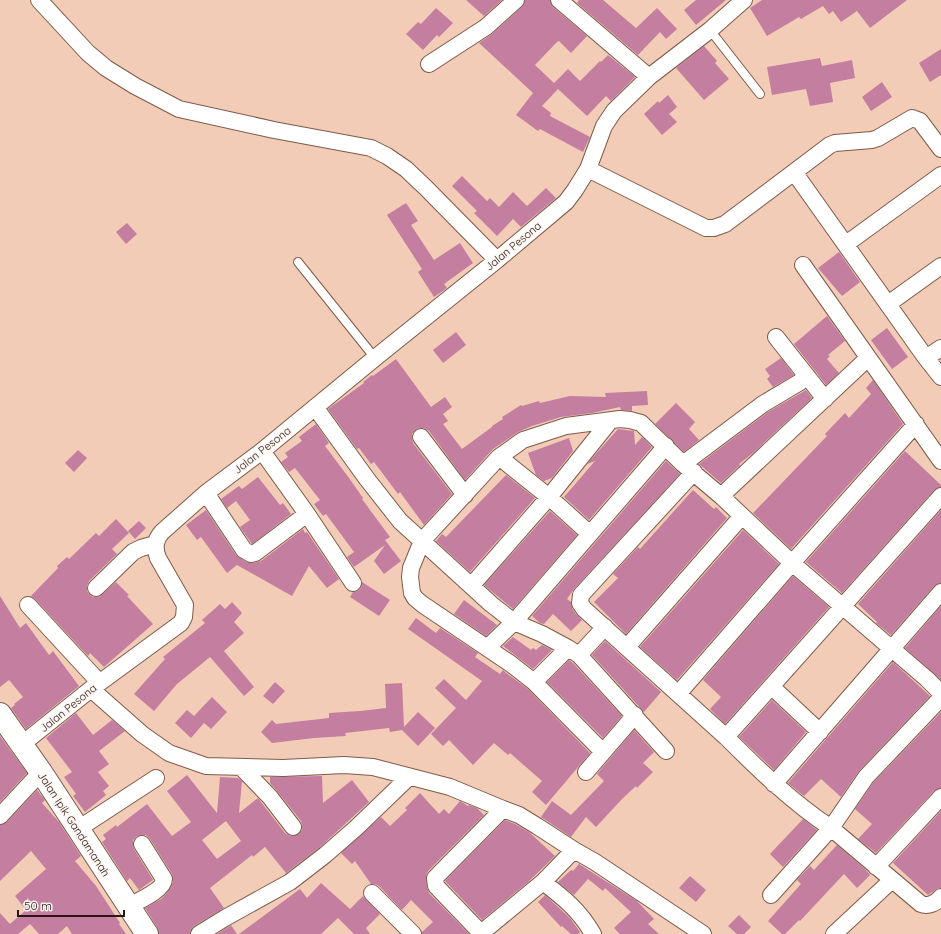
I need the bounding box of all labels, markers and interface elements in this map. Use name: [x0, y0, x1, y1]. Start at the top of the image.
street label: Jalan Pesona: [482, 218, 544, 274]
street label: Jalan Pesona: [230, 423, 294, 477]
street label: Jalan Pesona: [37, 681, 99, 735]
street label: Jalan Ipik Gandamanah: [35, 769, 113, 879]
scale bar: [18, 892, 124, 918]
text: 50 m: [24, 898, 52, 913]

